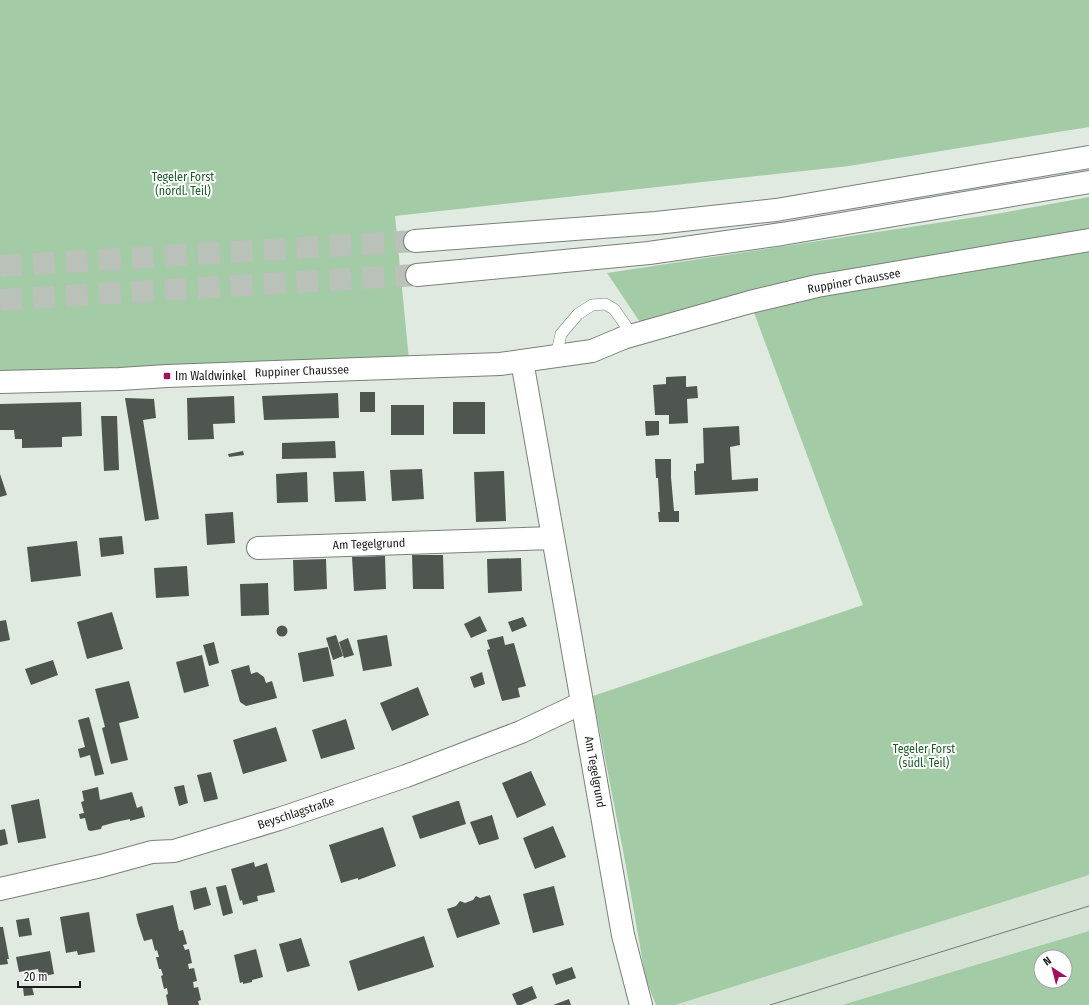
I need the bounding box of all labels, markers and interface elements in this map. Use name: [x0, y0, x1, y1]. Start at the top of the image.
park label: Tegeler Forst (nördl. Teil): [152, 170, 214, 198]
street label: Ruppiner Chaussee: [806, 266, 902, 296]
street label: Ruppiner Chaussee: [255, 362, 349, 380]
place label: Im Waldwinkel: [175, 369, 246, 383]
marker: Im Waldwinkel: [162, 371, 172, 381]
street label: Am Tegelgrund: [332, 536, 406, 552]
street label: Am Tegelgrund: [582, 735, 608, 809]
park label: Tegeler Forst (südl. Teil): [893, 742, 955, 770]
street label: Beyschlagstraße: [256, 794, 336, 832]
north arrow: [1033, 949, 1073, 989]
text: N: [1041, 954, 1054, 969]
scale bar: [18, 963, 80, 989]
text: 20 m: [24, 970, 48, 984]

